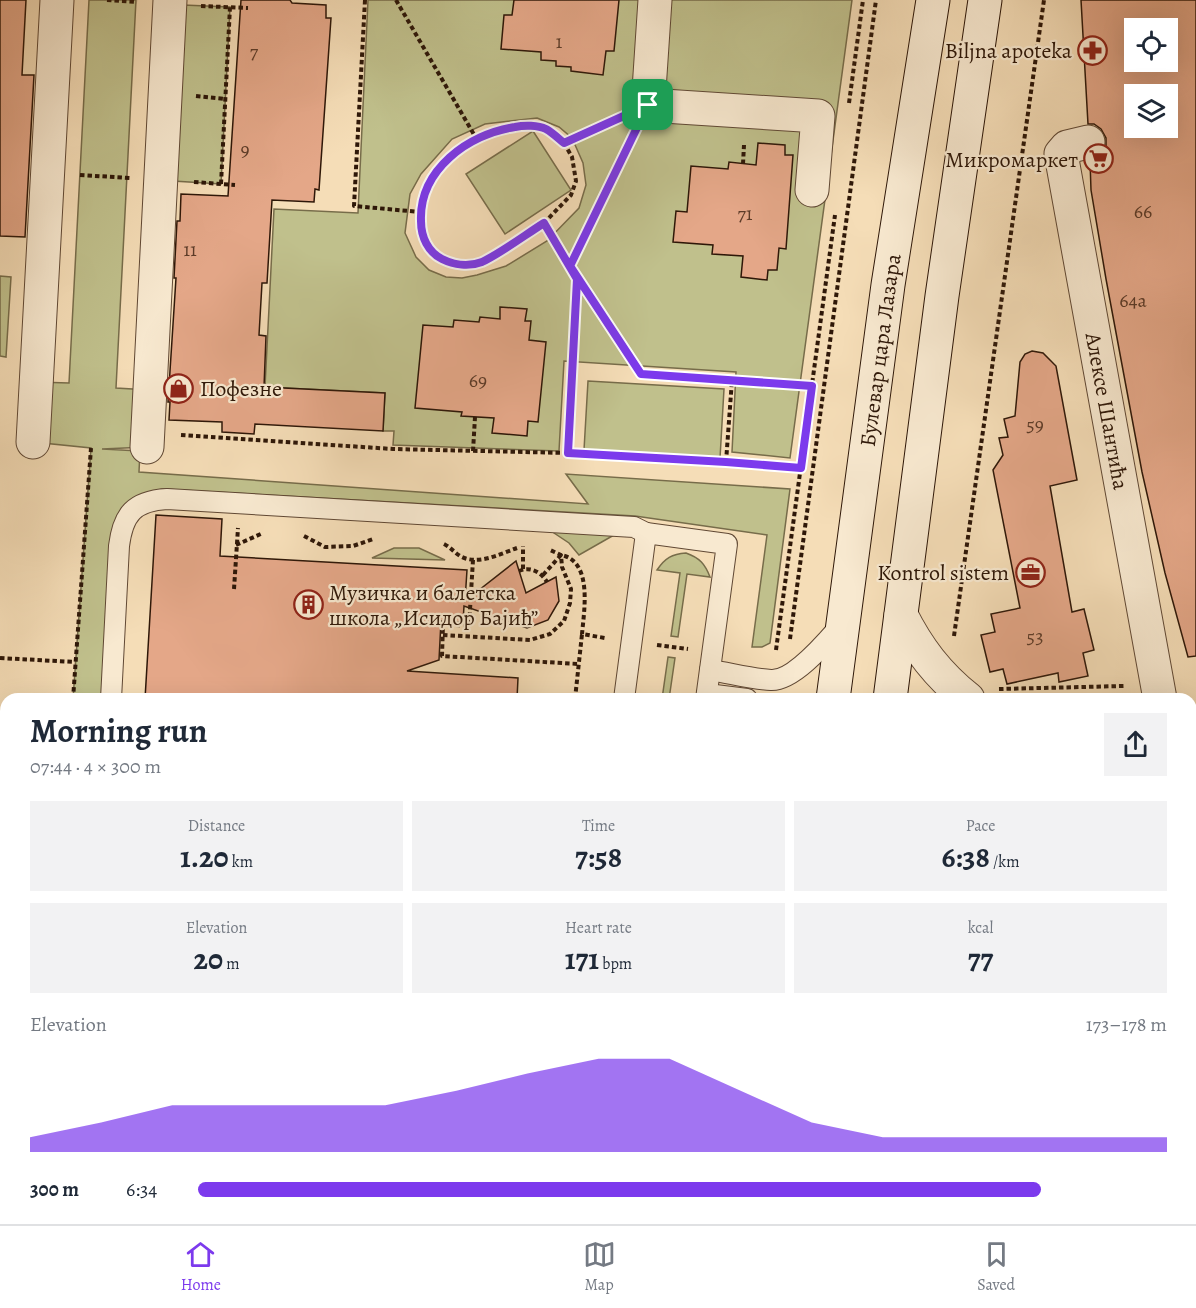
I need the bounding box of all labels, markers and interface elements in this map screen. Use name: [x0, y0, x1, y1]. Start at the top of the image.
map controls: [1124, 18, 1178, 138]
button: locate: [1124, 18, 1178, 72]
house number: 1: [556, 28, 563, 55]
pharmacy icon: Biljna apoteka: [1077, 34, 1109, 66]
place label: Biljna apoteka: [945, 36, 1073, 66]
house number: 7: [250, 38, 259, 65]
pin: [622, 79, 673, 130]
button: layers: [1124, 84, 1178, 138]
icon: arrive: [631, 88, 664, 121]
house number: 9: [240, 136, 250, 163]
supermarket icon: Микромаркет: [1083, 143, 1115, 175]
place label: Микромаркет: [945, 145, 1078, 175]
house number: 66: [1134, 198, 1152, 225]
house number: 71: [737, 200, 753, 227]
house number: 11: [183, 236, 197, 263]
street label: Булевар цара Лазара: [853, 251, 909, 449]
house number: 64a: [1119, 287, 1147, 314]
street label: Алексе Шантића: [1078, 329, 1136, 493]
house number: 69: [469, 367, 487, 394]
shop icon: Пофезне: [163, 372, 195, 404]
place label: Пофезне: [200, 374, 282, 404]
house number: 59: [1026, 411, 1044, 438]
office icon: Kontrol sistem: [1014, 556, 1046, 588]
place label: Kontrol sistem: [877, 558, 1009, 588]
place label: Музичка и балетска школа „Исидор Бајић”: [329, 578, 538, 633]
building icon: Музичка и балетска школа „Исидор Бајић”: [292, 589, 324, 621]
house number: 53: [1027, 623, 1043, 650]
text: Morning run: [30, 708, 207, 753]
button: share: [1104, 713, 1167, 776]
text: 07:44 · 4 × 300 m: [30, 753, 161, 780]
text: Distance: [188, 815, 245, 837]
text: Time: [582, 815, 615, 837]
text: Pace: [966, 815, 995, 837]
text: 1.20: [180, 837, 229, 877]
text: 7:58: [575, 837, 622, 877]
text: 6:38: [941, 837, 990, 877]
text: km: [229, 851, 253, 873]
text: /km: [990, 851, 1020, 873]
text: Elevation: [186, 917, 247, 939]
text: Heart rate: [565, 917, 632, 939]
text: kcal: [968, 917, 993, 939]
text: 20: [193, 939, 223, 979]
text: 171: [565, 939, 599, 979]
text: 77: [968, 939, 993, 979]
text: m: [223, 953, 240, 975]
text: bpm: [599, 953, 632, 975]
text: Elevation: [30, 1011, 107, 1038]
text: 173–178 m: [1086, 1011, 1167, 1038]
text: 300 m: [30, 1176, 79, 1203]
text: 6:34: [126, 1176, 157, 1203]
tab: Home: [181, 1238, 221, 1296]
tab: Map: [583, 1238, 616, 1296]
tab: Saved: [977, 1238, 1015, 1296]

